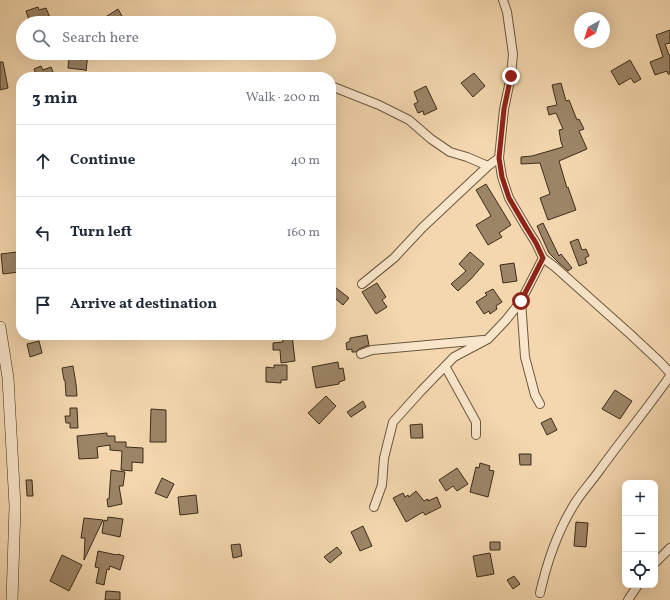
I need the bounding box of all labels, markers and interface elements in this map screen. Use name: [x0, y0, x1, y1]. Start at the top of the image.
north arrow: [574, 12, 610, 48]
search box: [16, 16, 336, 60]
icon: search: [30, 27, 52, 49]
text: Search here: [62, 28, 139, 49]
route end: [502, 67, 520, 85]
text: 3 min: [32, 87, 78, 110]
text: Walk · 200 m: [246, 89, 320, 107]
icon: ahead: [32, 150, 54, 172]
text: Continue: [70, 150, 135, 171]
text: 40 m: [291, 152, 320, 170]
icon: left: [32, 222, 54, 244]
text: Turn left: [70, 222, 132, 243]
text: 160 m: [286, 224, 320, 242]
route start: [512, 292, 530, 310]
icon: arrive: [32, 294, 54, 316]
text: Arrive at destination: [70, 294, 217, 315]
map controls: [622, 480, 658, 588]
button: +: [622, 480, 658, 516]
button: −: [622, 516, 658, 552]
button: locate: [622, 552, 658, 588]

